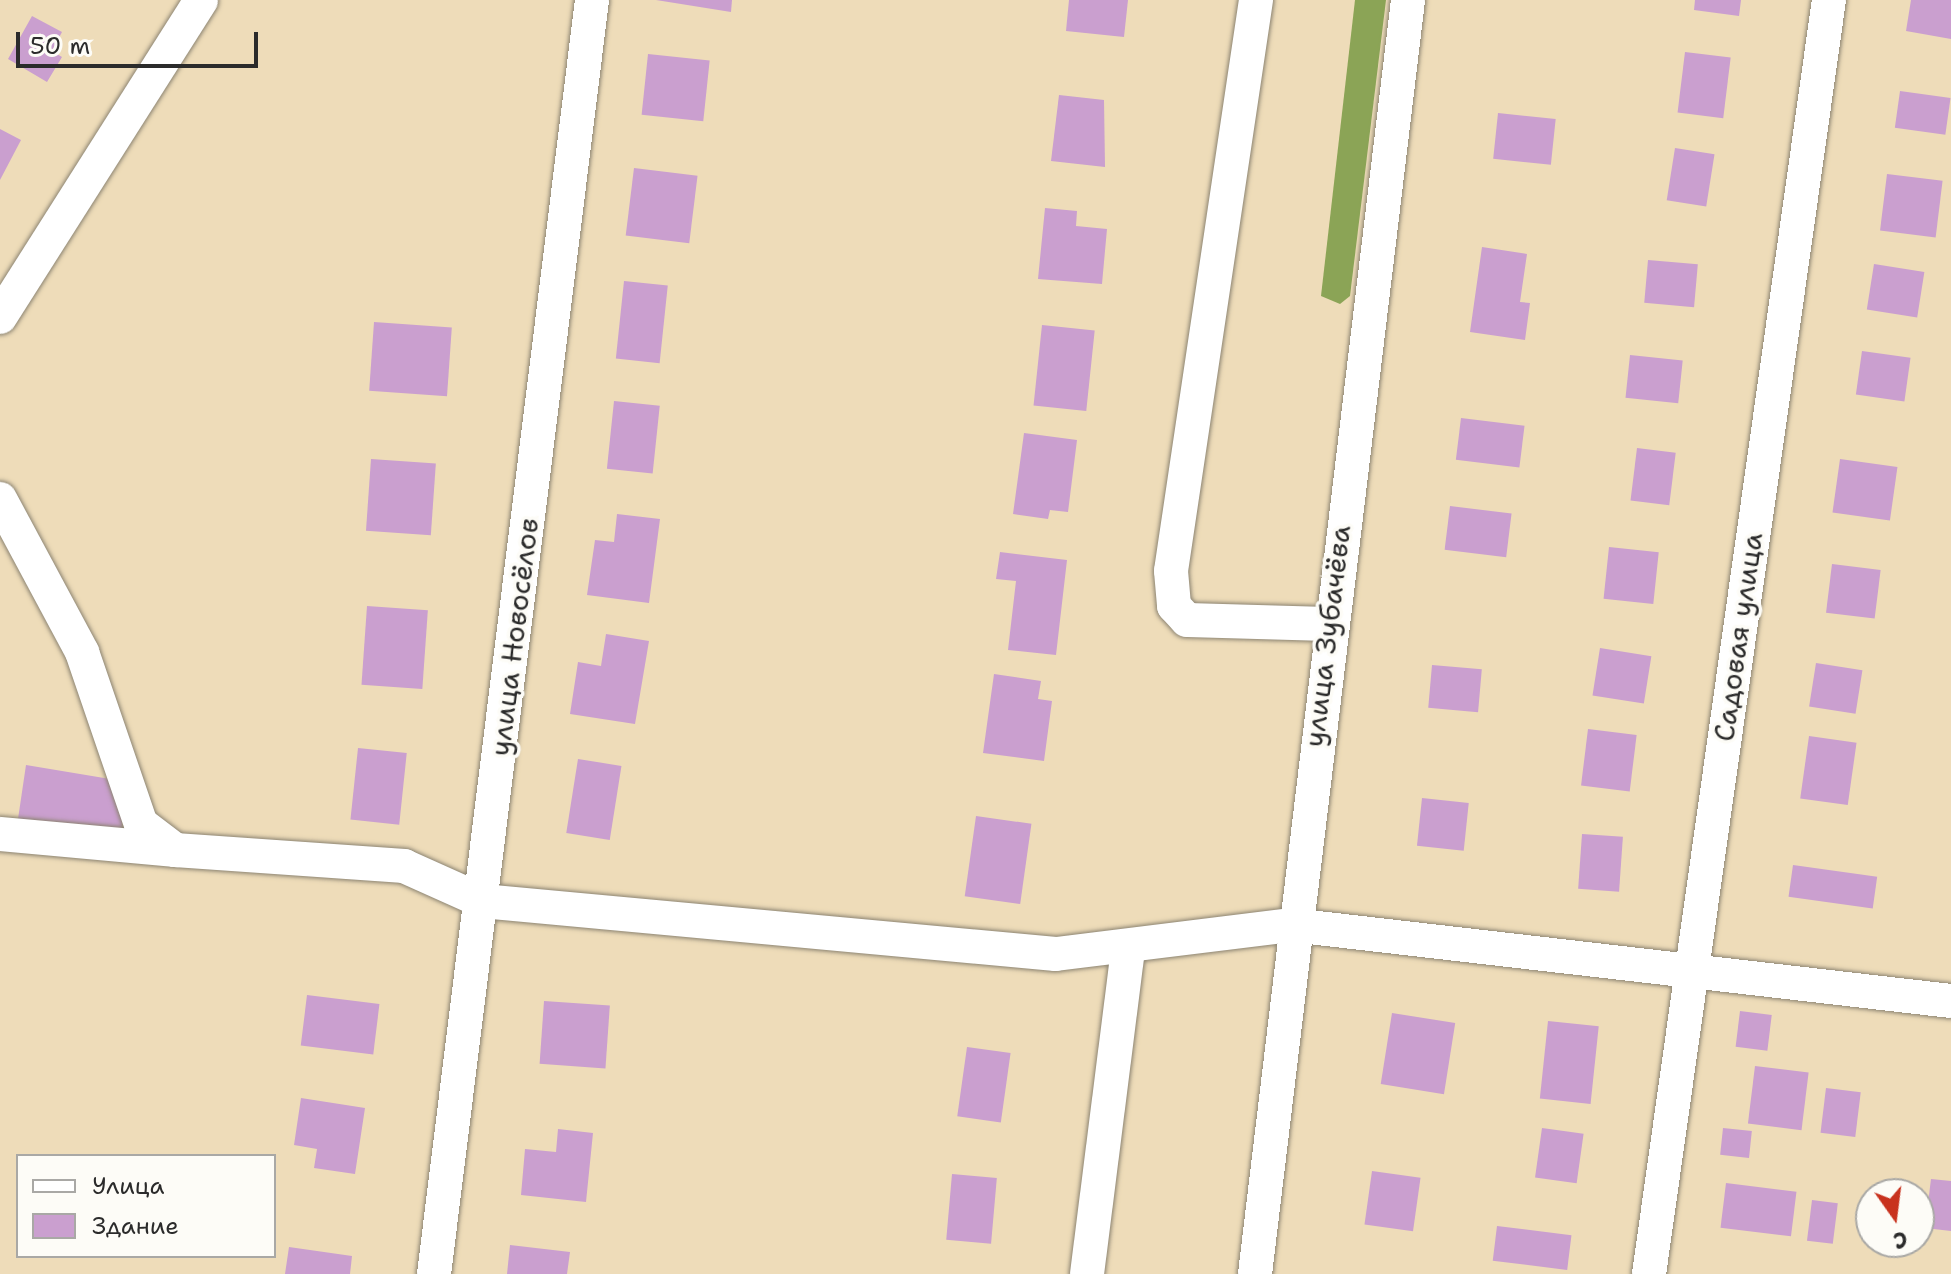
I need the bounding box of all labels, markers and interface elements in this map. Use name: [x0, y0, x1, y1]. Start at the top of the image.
scale bar: [20, 16, 262, 66]
text: 50 m: [30, 30, 90, 62]
street label: улица Новосёлов: [483, 516, 545, 758]
street label: улица Зубачёва: [1297, 523, 1357, 749]
street label: Садовая улица: [1707, 530, 1769, 744]
legend: [16, 1154, 276, 1258]
text: Улица: [92, 1170, 165, 1202]
north arrow: [1855, 1178, 1935, 1258]
text: Здание: [92, 1210, 179, 1242]
text: С: [1890, 1224, 1911, 1256]

